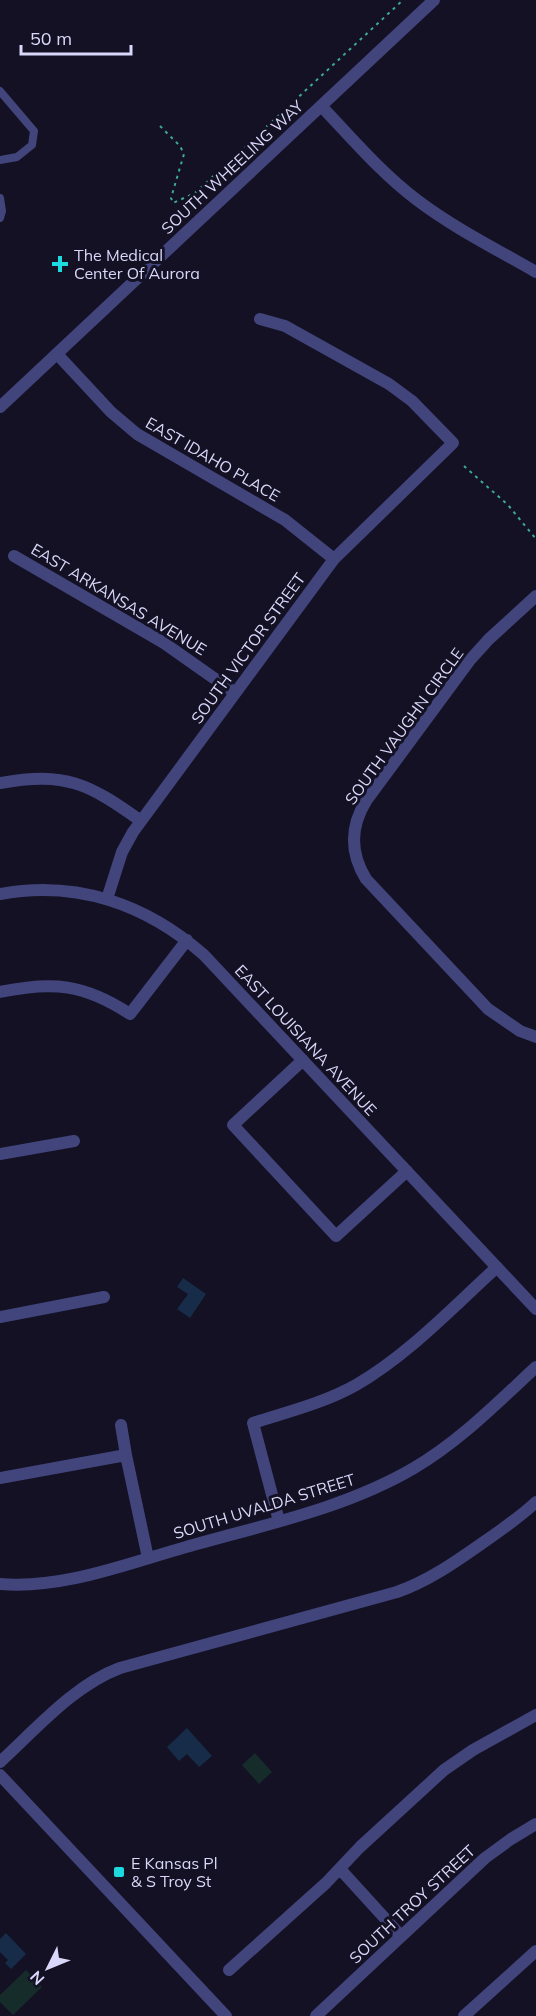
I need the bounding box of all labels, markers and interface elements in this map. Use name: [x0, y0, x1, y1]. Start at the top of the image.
scale bar: [21, 18, 130, 56]
text: 50 m: [30, 27, 72, 50]
street label: SOUTH WHEELING WAY: [157, 96, 307, 238]
place label: The Medical Center Of Aurora: [74, 245, 200, 283]
marker: The Medical Center Of Aurora: [51, 255, 69, 273]
street label: EAST IDAHO PLACE: [142, 412, 284, 506]
street label: EAST ARKANSAS AVENUE: [28, 539, 210, 659]
street label: SOUTH VICTOR STREET: [187, 568, 310, 727]
street label: SOUTH VAUGHN CIRCLE: [340, 644, 468, 808]
street label: EAST LOUISIANA AVENUE: [231, 960, 381, 1120]
street label: SOUTH UVALDA STREET: [171, 1469, 358, 1543]
street label: SOUTH TROY STREET: [345, 1840, 479, 1968]
place label: E Kansas Pl & S Troy St: [131, 1853, 218, 1891]
marker: E Kansas Pl & S Troy St: [112, 1865, 126, 1879]
north arrow: [18, 1938, 78, 1998]
text: N: [26, 1967, 48, 1989]

